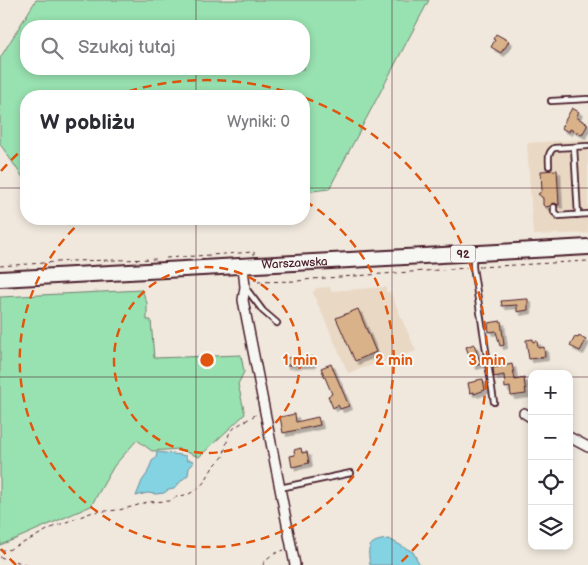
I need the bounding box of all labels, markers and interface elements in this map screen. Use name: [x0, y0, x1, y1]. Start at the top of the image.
search box: [20, 20, 310, 75]
icon: search: [38, 34, 66, 62]
text: Szukaj tutaj: [78, 36, 175, 59]
text: W pobliżu: [40, 110, 135, 135]
text: Wyniki: 0: [227, 113, 290, 132]
road number: 92: [450, 245, 476, 262]
street label: Warszawska: [261, 254, 328, 272]
centre of rings: [198, 351, 216, 369]
text: 1 min: [282, 351, 318, 370]
text: 2 min: [375, 351, 413, 370]
text: 3 min: [468, 351, 506, 370]
map controls: [528, 370, 573, 550]
button: +: [528, 370, 573, 415]
button: −: [528, 415, 573, 460]
button: locate: [528, 460, 573, 505]
button: layers: [528, 505, 573, 550]

